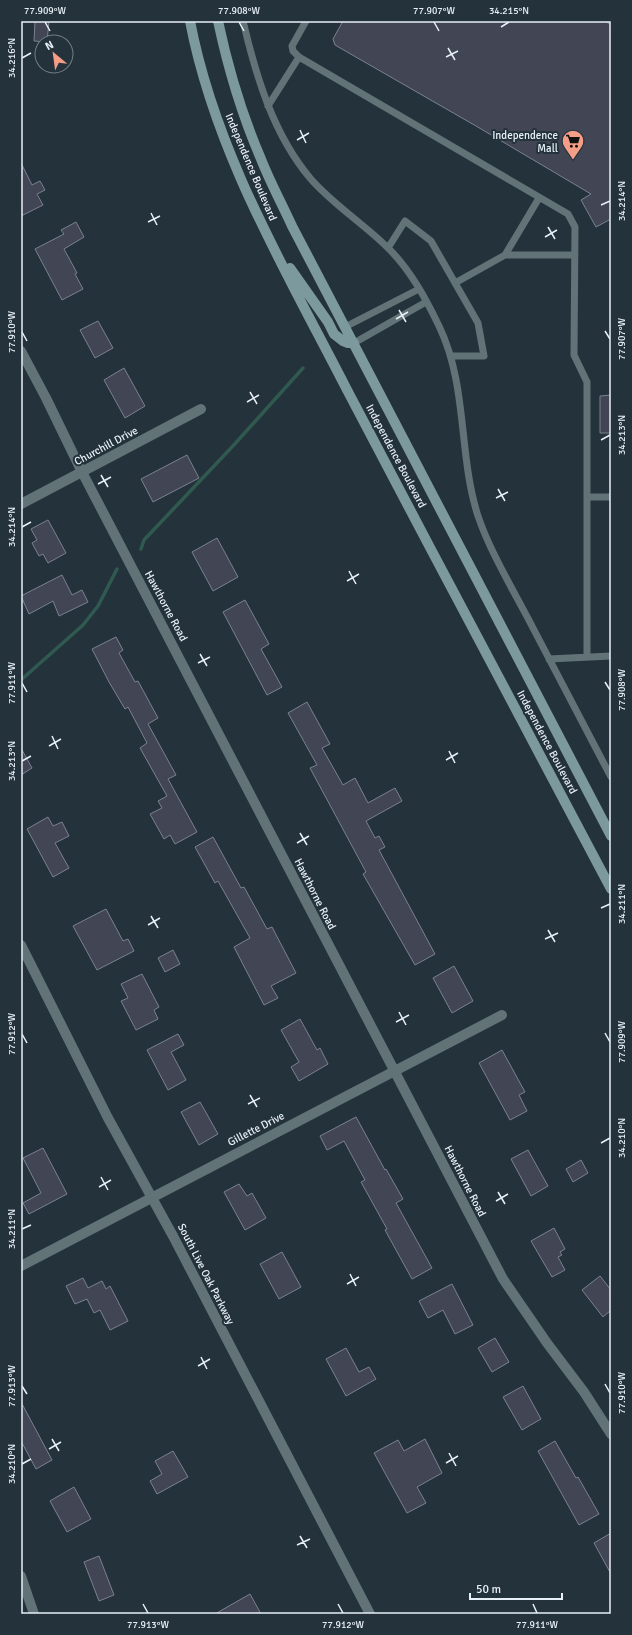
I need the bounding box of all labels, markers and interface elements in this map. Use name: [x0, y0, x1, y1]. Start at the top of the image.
text: 77.909°W: [24, 5, 66, 17]
text: 77.908°W: [218, 5, 260, 17]
text: 77.907°W: [413, 5, 455, 17]
text: 34.215°N: [489, 5, 529, 17]
north arrow: [34, 34, 74, 74]
text: 34.216°N: [6, 38, 18, 78]
text: N: [43, 38, 56, 53]
street label: Independence Boulevard: [222, 111, 280, 223]
supermarket icon: Independence Mall: [560, 128, 586, 161]
place label: Independence Mall: [492, 129, 558, 155]
text: 34.214°N: [616, 181, 628, 221]
text: 77.910°W: [6, 311, 18, 353]
text: 77.907°W: [616, 318, 628, 360]
street label: Independence Boulevard: [363, 402, 429, 510]
text: 34.213°N: [616, 415, 628, 455]
street label: Churchill Drive: [72, 424, 140, 468]
text: 34.214°N: [6, 507, 18, 547]
street label: Hawthorne Road: [142, 568, 190, 644]
text: 77.911°W: [6, 662, 18, 704]
text: 77.908°W: [616, 669, 628, 711]
street label: Independence Boulevard: [514, 688, 580, 796]
text: 34.213°N: [6, 741, 18, 781]
street label: Hawthorne Road: [291, 856, 339, 932]
text: 34.211°N: [616, 884, 628, 924]
text: 77.912°W: [6, 1013, 18, 1055]
text: 77.909°W: [616, 1021, 628, 1063]
street label: Gillette Drive: [225, 1109, 287, 1149]
text: 34.210°N: [616, 1118, 628, 1158]
street label: Hawthorne Road: [441, 1143, 489, 1219]
text: 34.211°N: [6, 1209, 18, 1249]
street label: South Live Oak Parkway: [175, 1221, 237, 1327]
text: 77.913°W: [6, 1365, 18, 1407]
text: 77.910°W: [616, 1372, 628, 1414]
text: 34.210°N: [6, 1444, 18, 1484]
scale bar: [470, 1575, 562, 1601]
text: 50 m: [476, 1582, 501, 1597]
text: 77.913°W: [127, 1619, 169, 1631]
text: 77.912°W: [322, 1619, 364, 1631]
text: 77.911°W: [516, 1619, 558, 1631]

